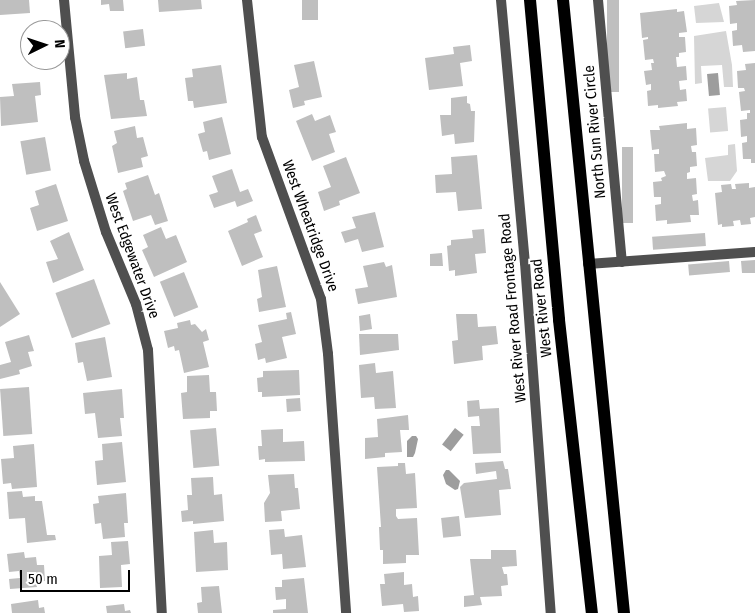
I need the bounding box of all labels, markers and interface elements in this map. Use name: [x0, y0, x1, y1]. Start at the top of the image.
north arrow: [20, 20, 70, 70]
text: N: [51, 39, 68, 49]
street label: North Sun River Circle: [580, 64, 610, 200]
street label: West Wheatridge Drive: [278, 158, 342, 294]
street label: West Edgewater Drive: [101, 191, 163, 321]
street label: West River Road Frontage Road: [496, 212, 530, 404]
street label: West River Road: [528, 258, 556, 358]
scale bar: [22, 560, 132, 592]
text: 50 m: [28, 570, 58, 588]

